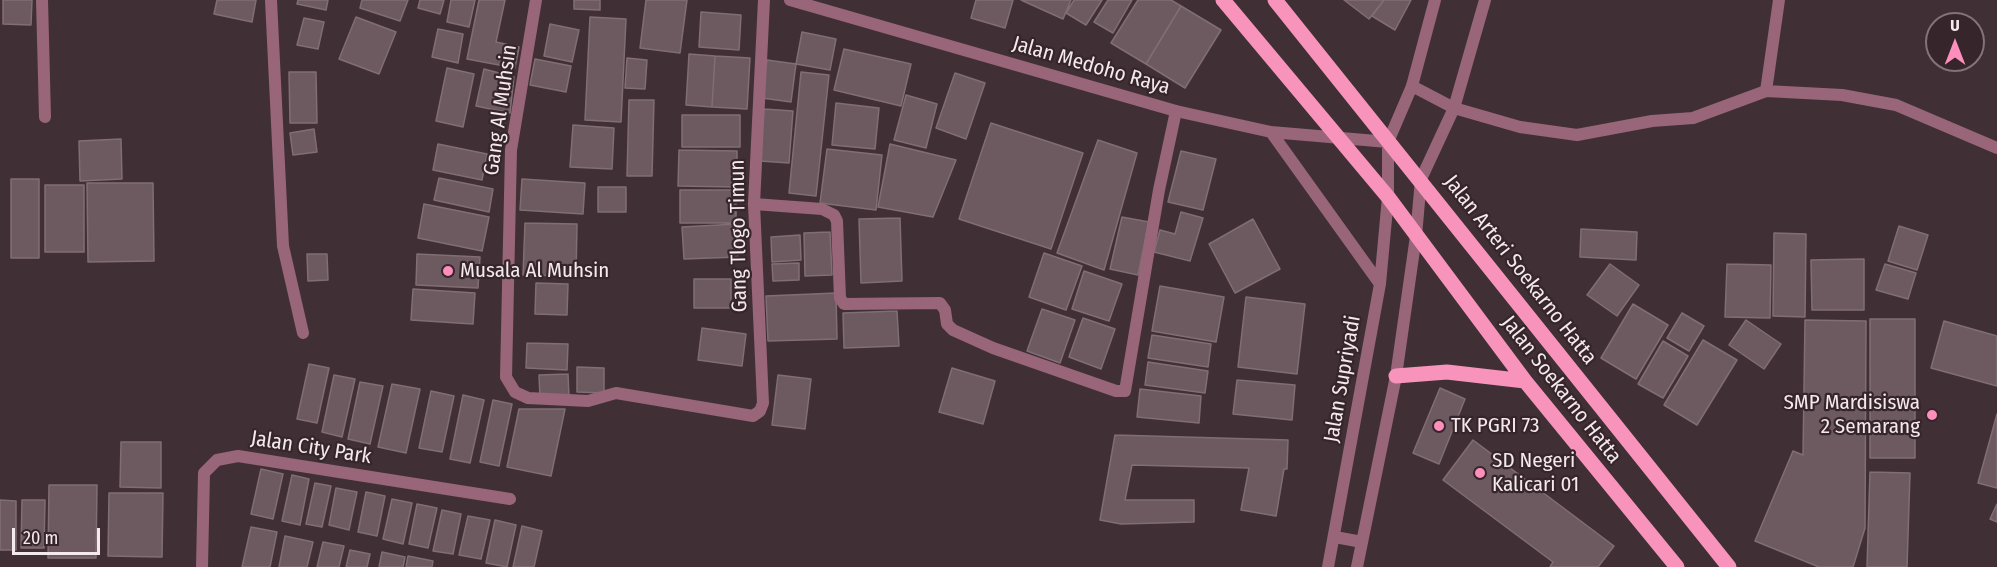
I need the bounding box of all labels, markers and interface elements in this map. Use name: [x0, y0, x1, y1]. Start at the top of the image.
north arrow: [1925, 12, 1985, 72]
text: U: [1950, 16, 1960, 35]
street label: Jalan Medoho Raya: [1009, 31, 1173, 101]
street label: Gang Al Muhsin: [479, 43, 523, 177]
street label: Gang Tlogo Timun: [725, 159, 753, 313]
street label: Jalan Arteri Soekarno Hatta: [1438, 170, 1602, 370]
place label: Musala Al Muhsin: [460, 258, 609, 284]
marker: Musala Al Muhsin: [441, 264, 455, 278]
street label: Jalan Soekarno Hatta: [1496, 311, 1626, 469]
street label: Jalan Supriyadi: [1319, 313, 1367, 445]
place label: SMP Mardisiswa 2 Semarang: [1784, 390, 1920, 440]
marker: SMP Mardisiswa 2 Semarang: [1925, 408, 1939, 422]
place label: TK PGRI 73: [1451, 413, 1539, 439]
marker: TK PGRI 73: [1432, 419, 1446, 433]
street label: Jalan City Park: [249, 426, 373, 470]
place label: SD Negeri Kalicari 01: [1492, 448, 1579, 498]
marker: SD Negeri Kalicari 01: [1473, 466, 1487, 480]
scale bar: [15, 516, 104, 554]
text: 20 m: [23, 527, 58, 549]

